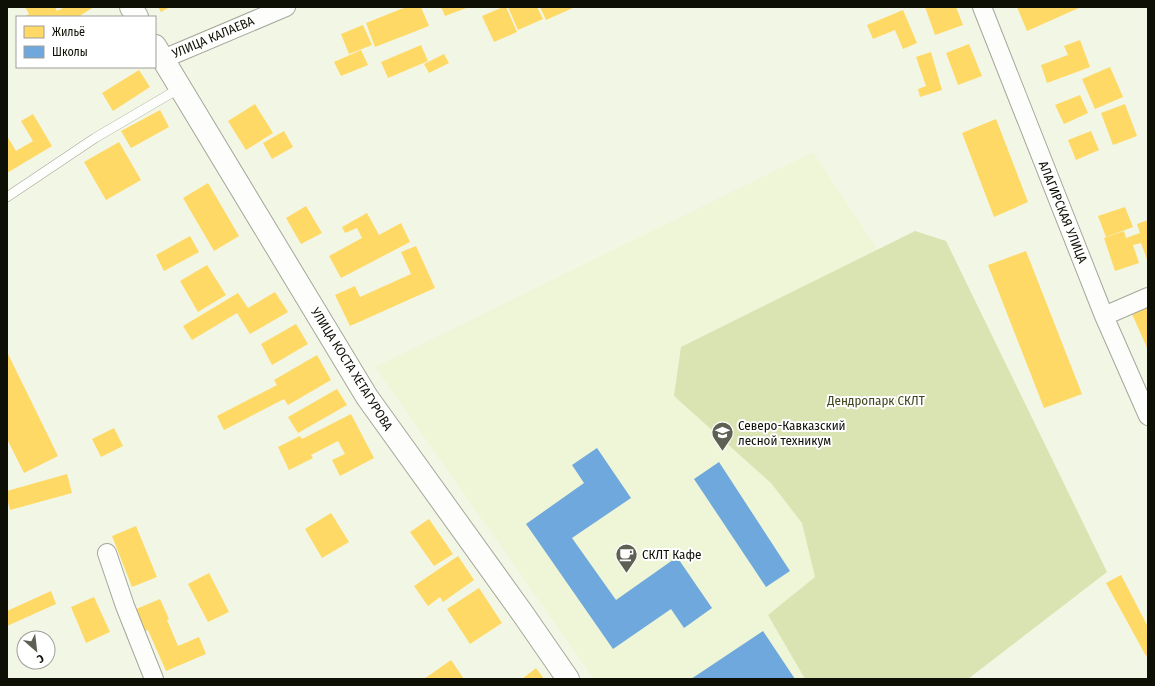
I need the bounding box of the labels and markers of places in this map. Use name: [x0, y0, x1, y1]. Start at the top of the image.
place label: Северо-Кавказский лесной техникум: [738, 418, 846, 448]
school or university icon: Северо-Кавказский лесной техникум: [710, 419, 736, 452]
cafe icon: СКЛТ Кафе: [613, 541, 639, 574]
place label: СКЛТ Кафе: [642, 547, 701, 562]

